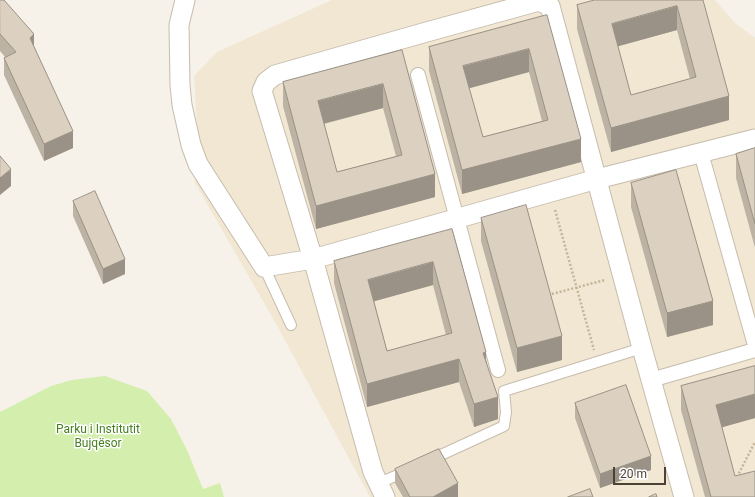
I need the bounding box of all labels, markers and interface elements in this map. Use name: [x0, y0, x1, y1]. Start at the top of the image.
park label: Parku i Institutit Bujqësor: [56, 423, 140, 451]
scale bar: [615, 459, 668, 485]
text: 20 m: [620, 467, 647, 481]

